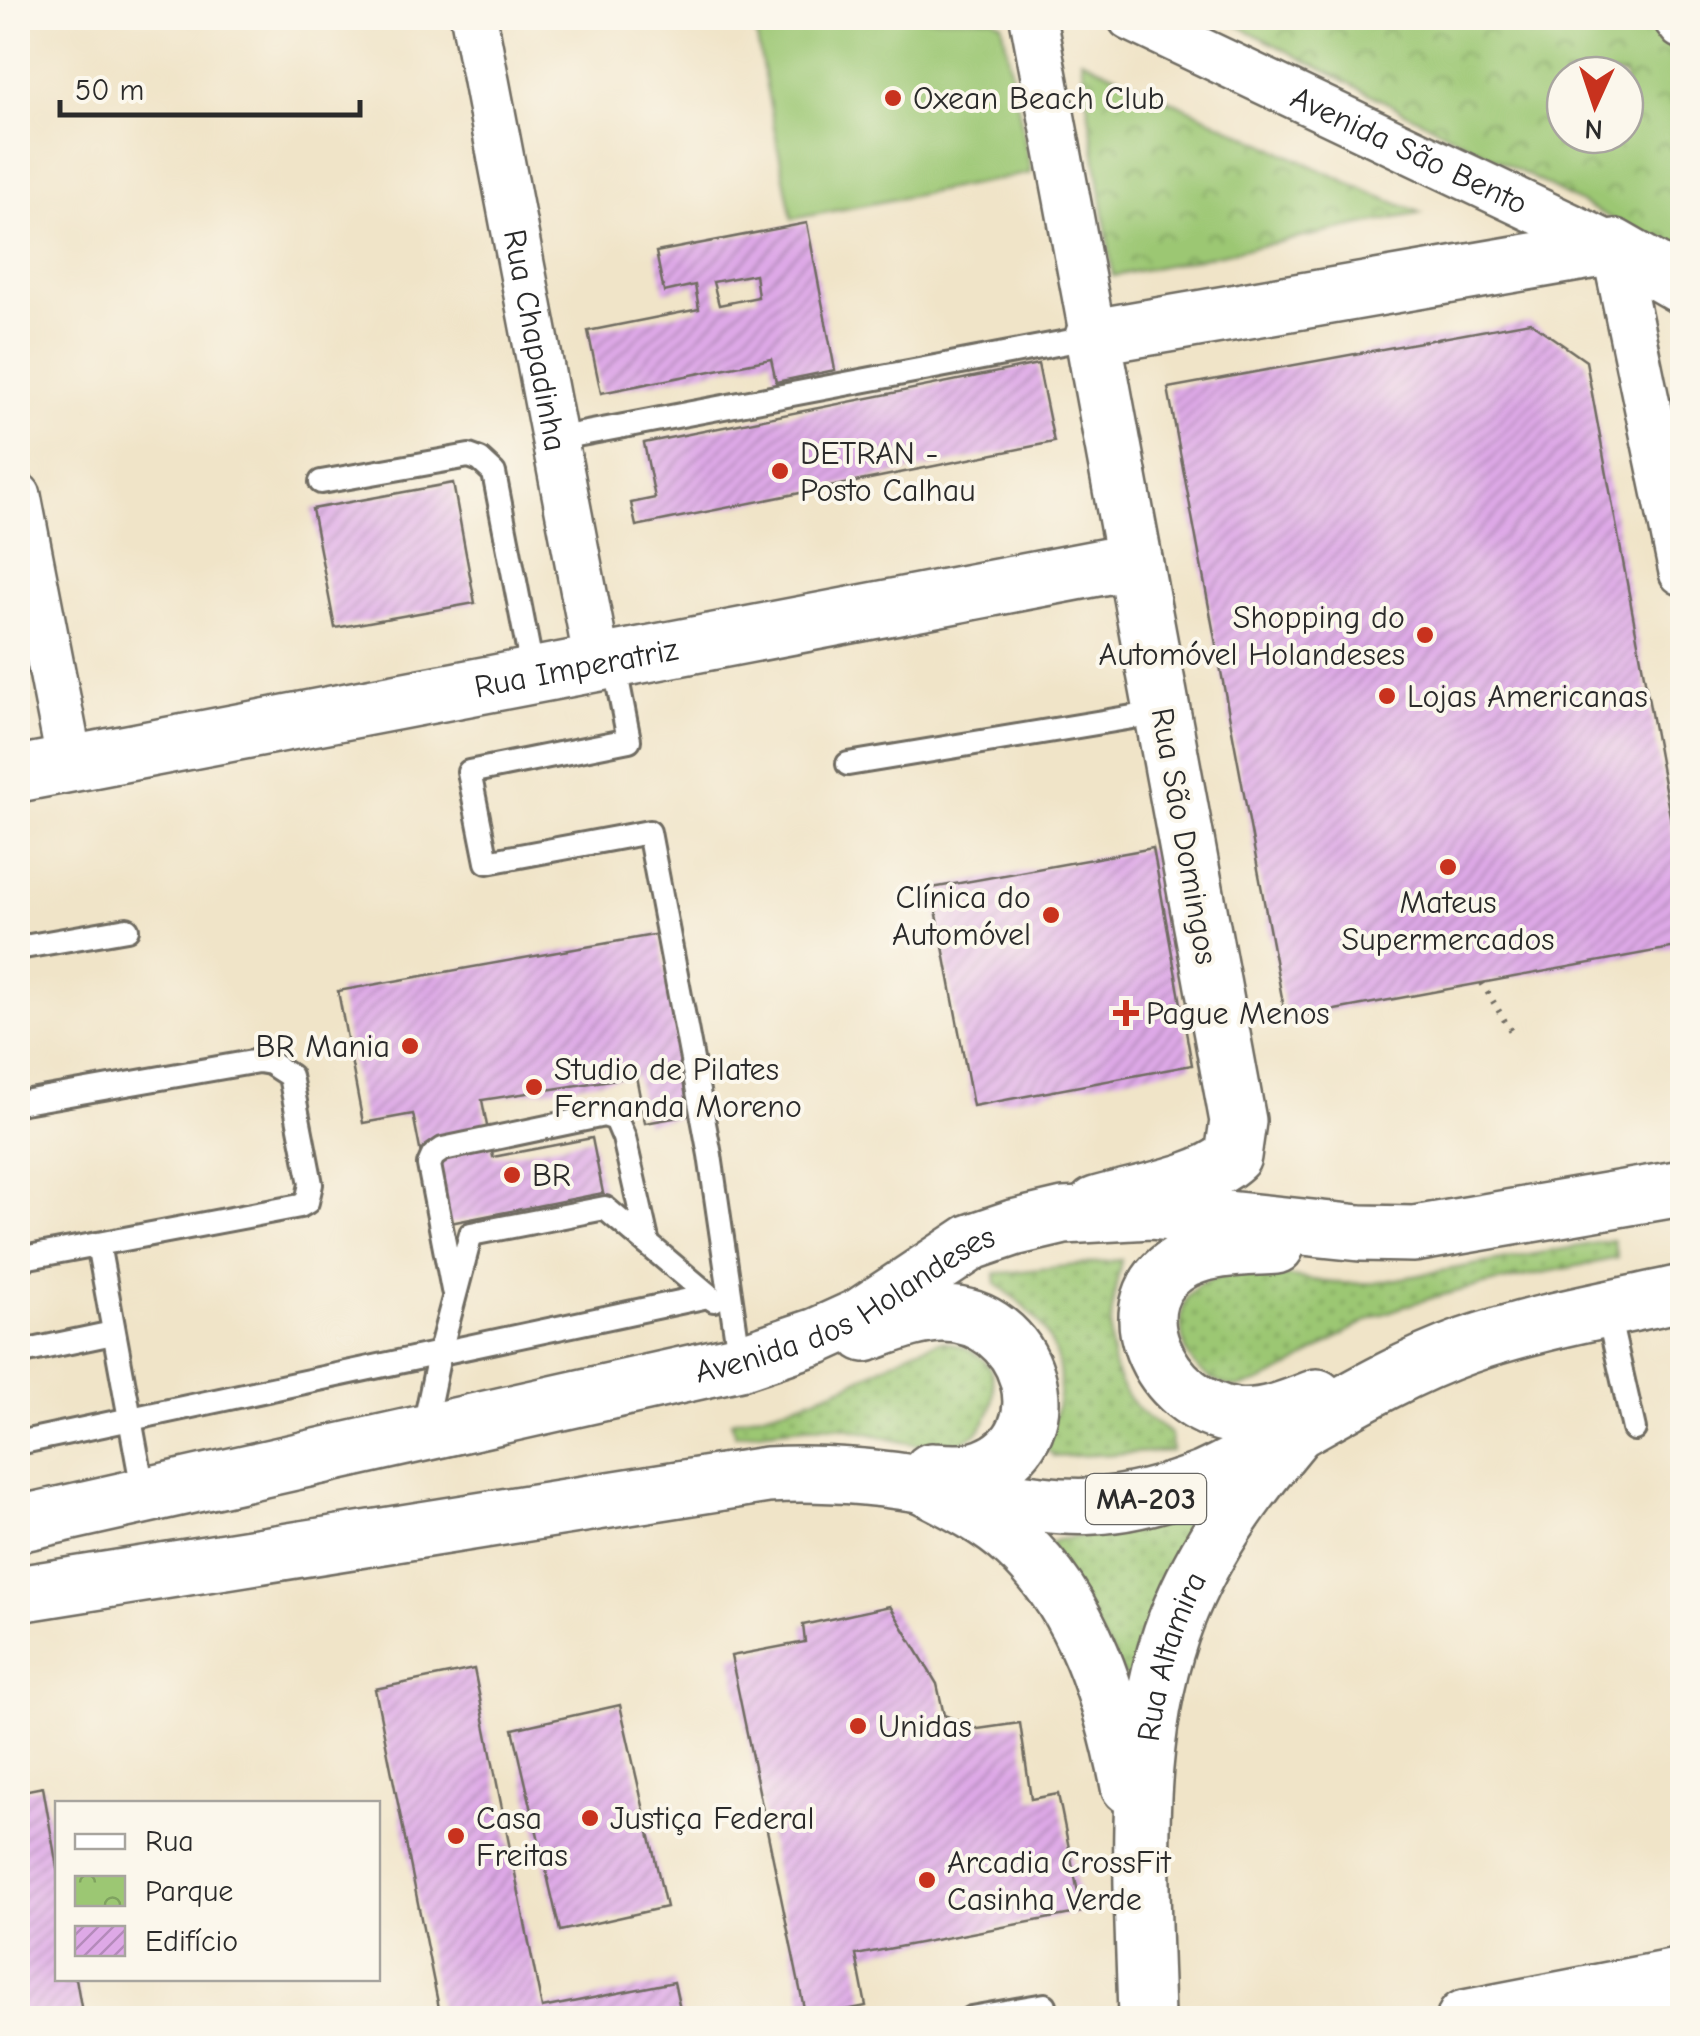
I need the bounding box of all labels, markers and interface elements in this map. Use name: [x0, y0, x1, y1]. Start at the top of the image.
scale bar: [60, 55, 360, 117]
north arrow: [1545, 55, 1645, 155]
text: 50 m: [75, 73, 144, 108]
street label: Avenida São Bento: [1285, 79, 1533, 222]
place label: Oxean Beach Club: [913, 80, 1165, 117]
marker: Oxean Beach Club: [882, 87, 904, 109]
text: N: [1584, 113, 1604, 145]
street label: Rua Chapadinha: [496, 226, 574, 454]
place label: DETRAN - Posto Calhau: [800, 435, 976, 509]
marker: DETRAN - Posto Calhau: [769, 460, 791, 482]
place label: Shopping do Automóvel Holandeses: [1099, 599, 1405, 673]
marker: Shopping do Automóvel Holandeses: [1414, 624, 1436, 646]
street label: Rua Imperatriz: [471, 630, 681, 706]
place label: Lojas Americanas: [1407, 678, 1648, 715]
marker: Lojas Americanas: [1376, 685, 1398, 707]
street label: Rua São Domingos: [1144, 705, 1225, 967]
marker: Mateus Supermercados: [1437, 856, 1459, 878]
place label: Clínica do Automóvel: [892, 879, 1031, 953]
place label: Mateus Supermercados: [1342, 884, 1554, 958]
marker: Clínica do Automóvel: [1040, 904, 1062, 926]
place label: Pague Menos: [1146, 995, 1330, 1032]
marker: Pague Menos: [1115, 1002, 1137, 1024]
place label: BR Mania: [256, 1028, 390, 1065]
marker: BR Mania: [399, 1035, 421, 1057]
place label: Studio de Pilates Fernanda Moreno: [554, 1051, 802, 1125]
marker: Studio de Pilates Fernanda Moreno: [523, 1076, 545, 1098]
place label: BR: [532, 1157, 571, 1194]
marker: BR: [501, 1164, 523, 1186]
street label: Avenida dos Holandeses: [692, 1218, 1000, 1391]
road number: MA-203: [1086, 1474, 1206, 1524]
street label: Rua Altamira: [1130, 1566, 1214, 1744]
place label: Unidas: [878, 1708, 972, 1745]
marker: Unidas: [847, 1715, 869, 1737]
place label: Casa Freitas: [476, 1800, 568, 1874]
place label: Justiça Federal: [610, 1800, 815, 1837]
legend: [55, 1801, 380, 1981]
marker: Justiça Federal: [579, 1807, 601, 1829]
text: Rua: [145, 1824, 194, 1859]
marker: Casa Freitas: [445, 1825, 467, 1847]
place label: Arcadia CrossFit Casinha Verde: [947, 1844, 1172, 1918]
marker: Arcadia CrossFit Casinha Verde: [916, 1869, 938, 1891]
text: Parque: [145, 1874, 233, 1909]
text: Edifício: [145, 1924, 238, 1959]

